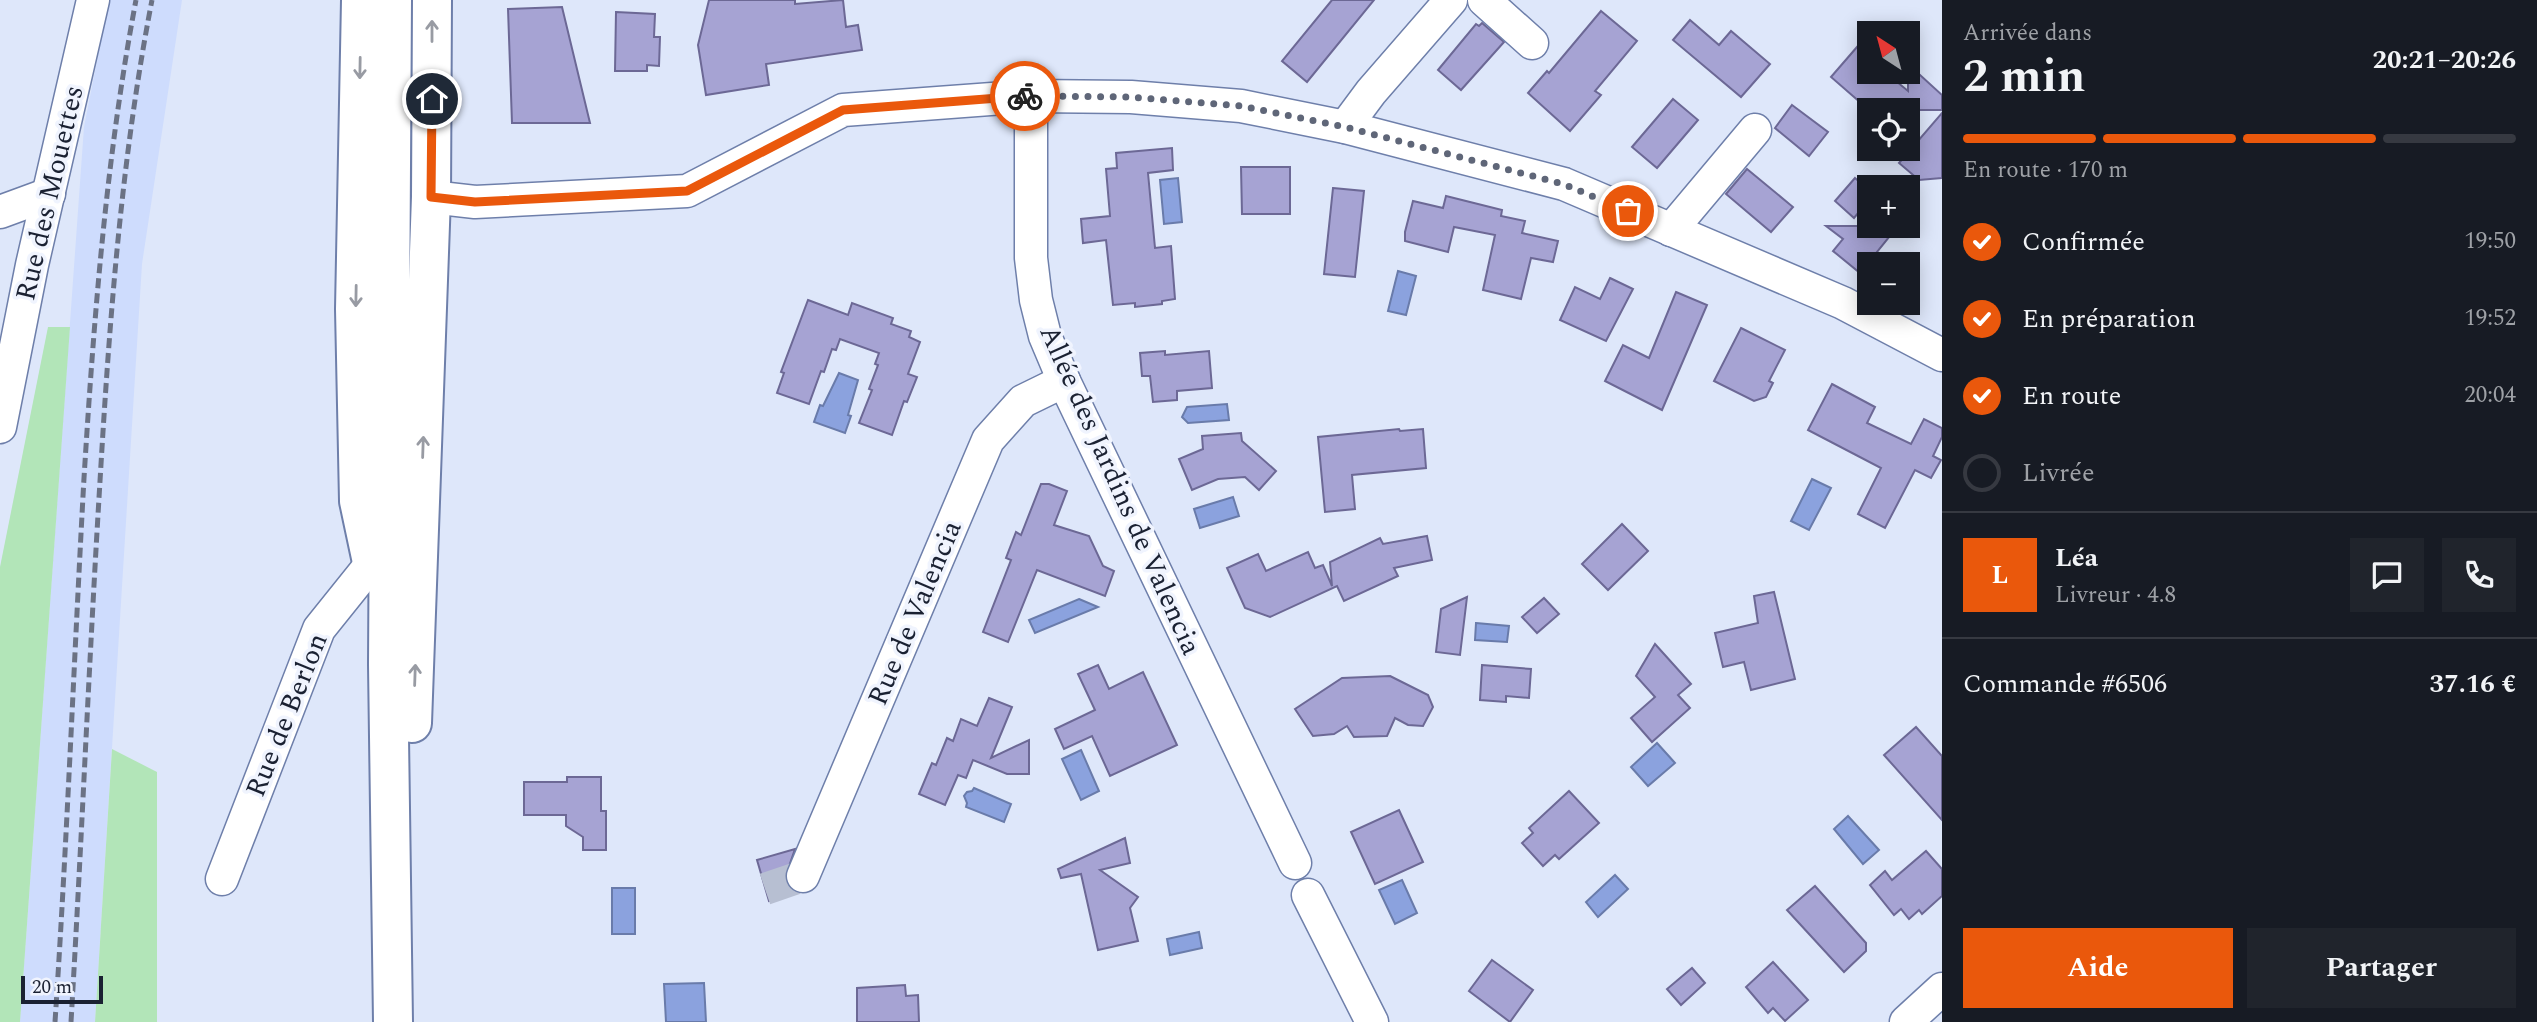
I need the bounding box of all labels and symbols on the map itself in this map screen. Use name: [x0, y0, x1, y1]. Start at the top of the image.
one-way arrow: [425, 20, 439, 43]
north arrow: [1857, 21, 1920, 84]
one-way arrow: [353, 56, 366, 79]
courier: [990, 61, 1060, 131]
pin: [402, 69, 462, 129]
street label: Rue des Mouettes: [4, 81, 96, 305]
pin: [1598, 181, 1658, 241]
one-way arrow: [349, 284, 363, 307]
street label: Allée des Jardins de Valencia: [1028, 318, 1212, 662]
one-way arrow: [416, 436, 429, 459]
street label: Rue de Valencia: [857, 513, 974, 712]
street label: Rue de Berlon: [234, 626, 340, 804]
one-way arrow: [409, 664, 422, 687]
scale bar: [21, 973, 103, 1005]

